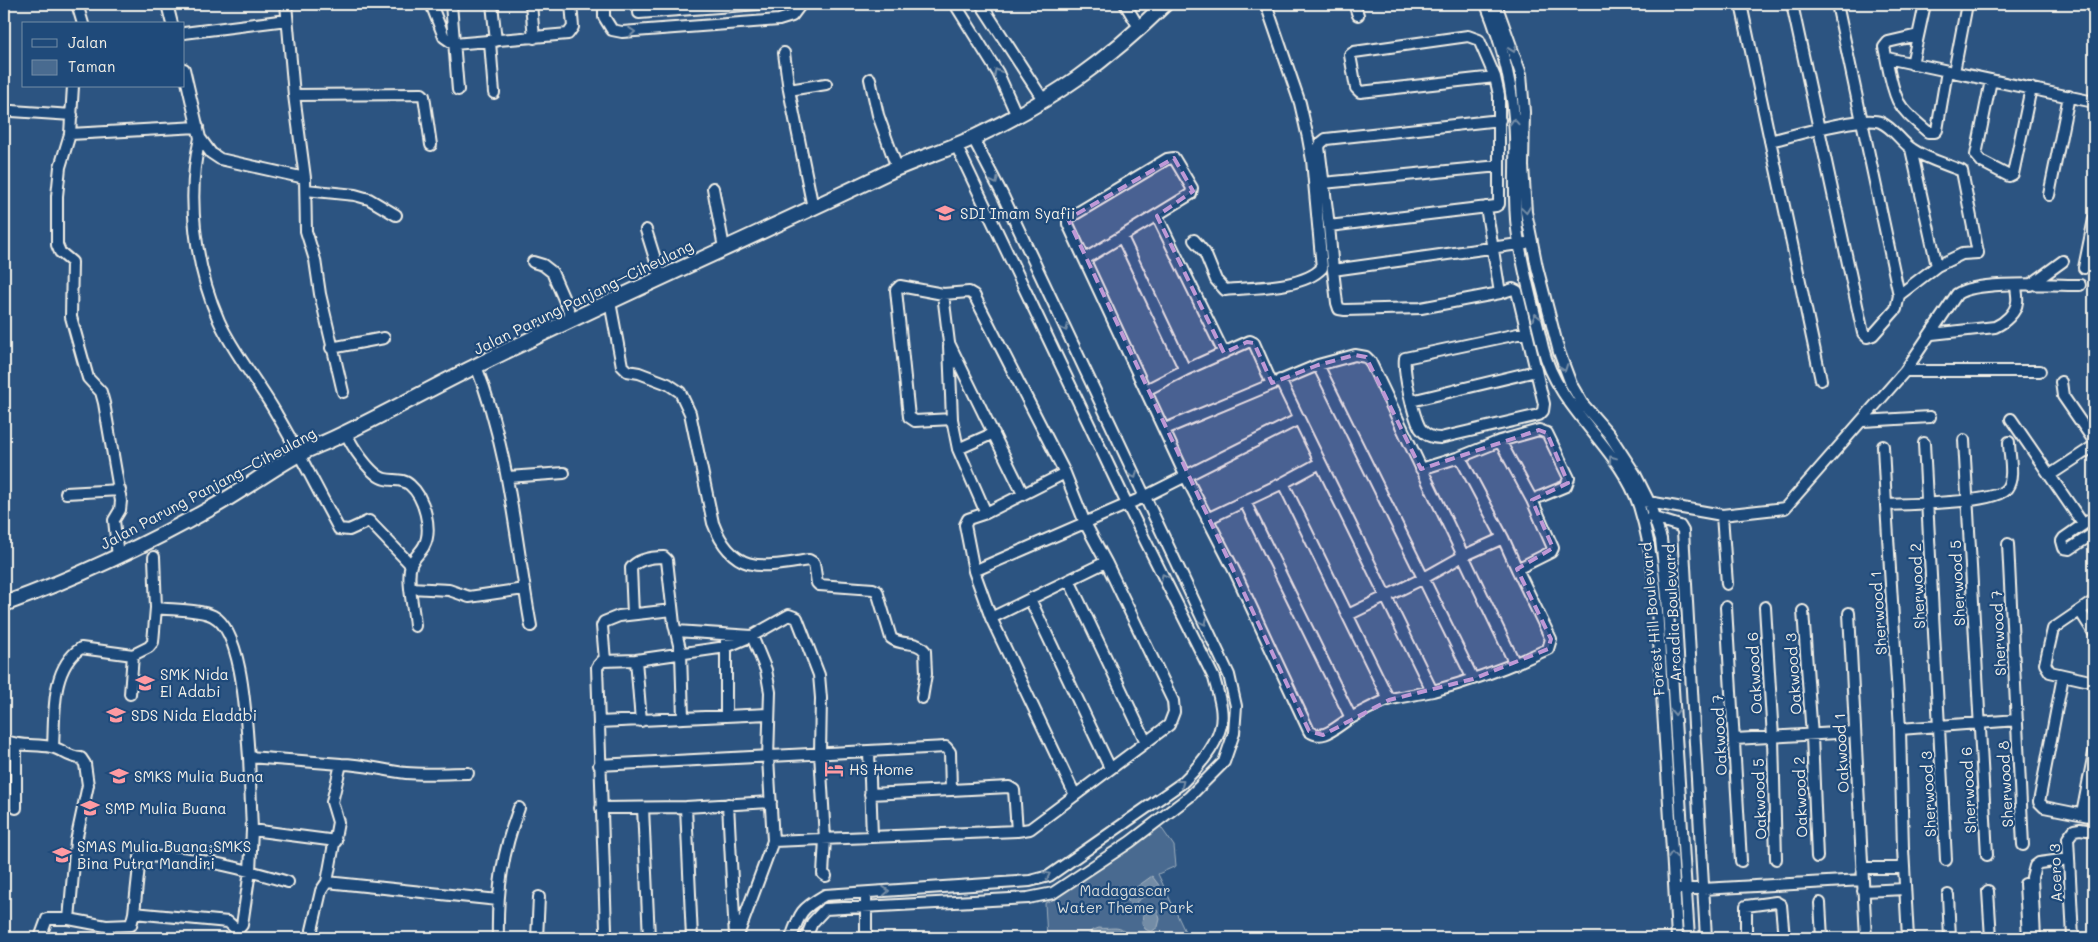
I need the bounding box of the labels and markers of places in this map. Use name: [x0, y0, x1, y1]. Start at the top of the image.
school or university icon: SDI Imam Syafii: [934, 202, 956, 224]
place label: SDI Imam Syafii: [960, 203, 1075, 223]
place label: SMK Nida El Adabi: [160, 664, 229, 701]
school or university icon: SMK Nida El Adabi: [134, 672, 156, 694]
school or university icon: SDS Nida Eladabi: [105, 704, 127, 726]
place label: SDS Nida Eladabi: [131, 705, 257, 725]
hotel icon: HS Home: [823, 758, 845, 780]
place label: HS Home: [849, 759, 914, 779]
school or university icon: SMKS Mulia Buana: [108, 765, 130, 787]
place label: SMKS Mulia Buana: [134, 766, 264, 786]
school or university icon: SMP Mulia Buana: [79, 797, 101, 819]
place label: SMP Mulia Buana: [105, 798, 227, 818]
place label: SMAS Mulia Buana;SMKS Bina Putra Mandiri: [77, 836, 251, 873]
school or university icon: SMAS Mulia Buana;SMKS Bina Putra Mandiri: [51, 844, 73, 866]

